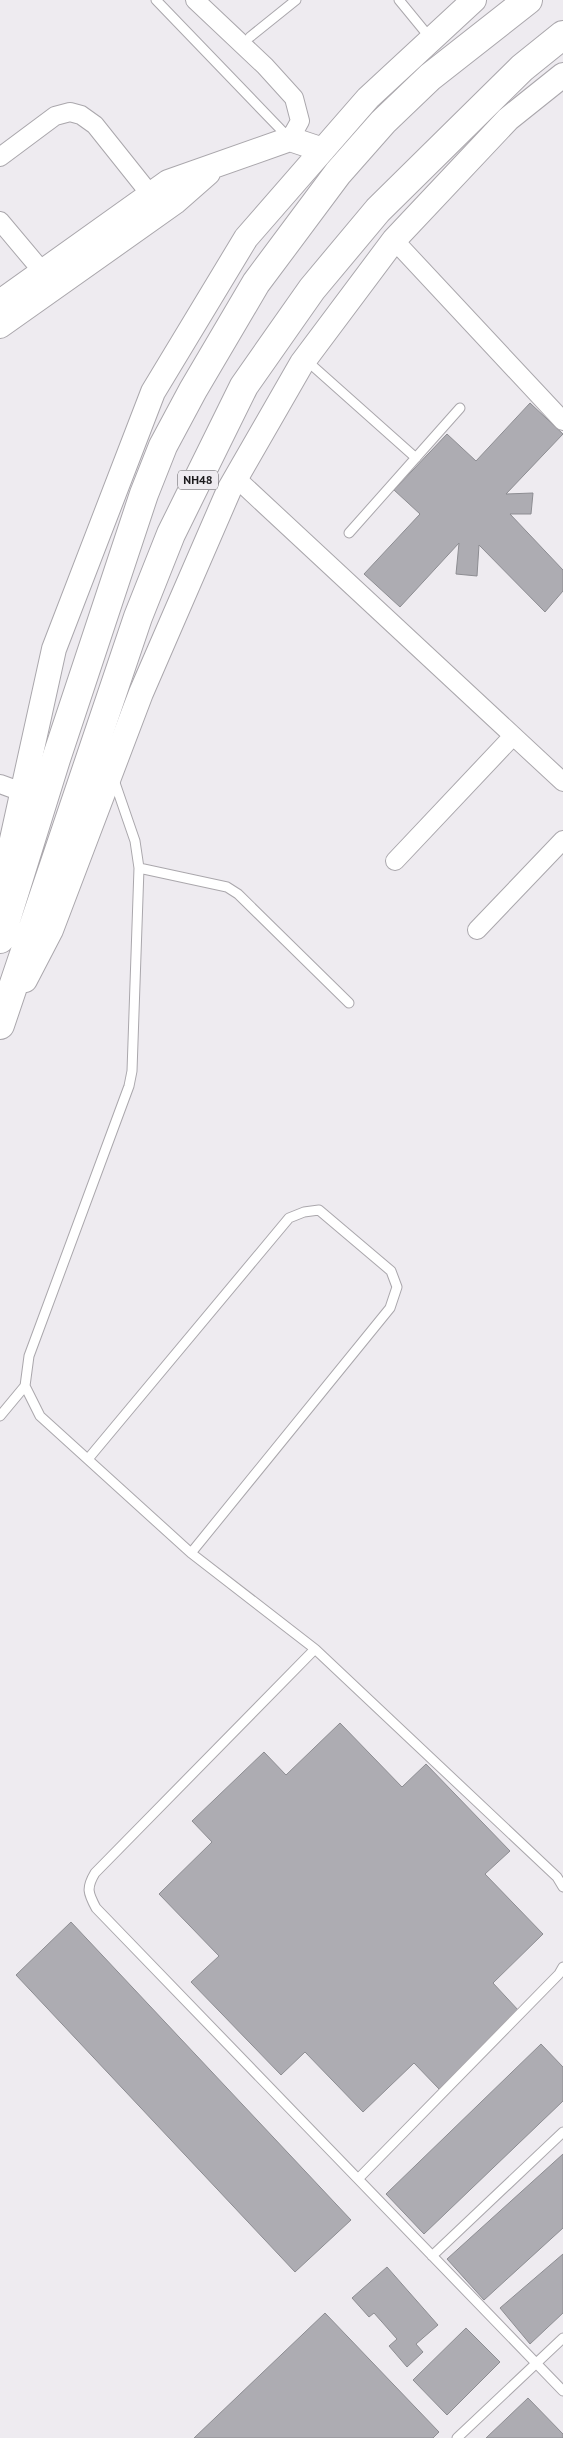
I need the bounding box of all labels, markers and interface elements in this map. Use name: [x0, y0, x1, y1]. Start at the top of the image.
road number: NH48: [178, 470, 218, 490]

